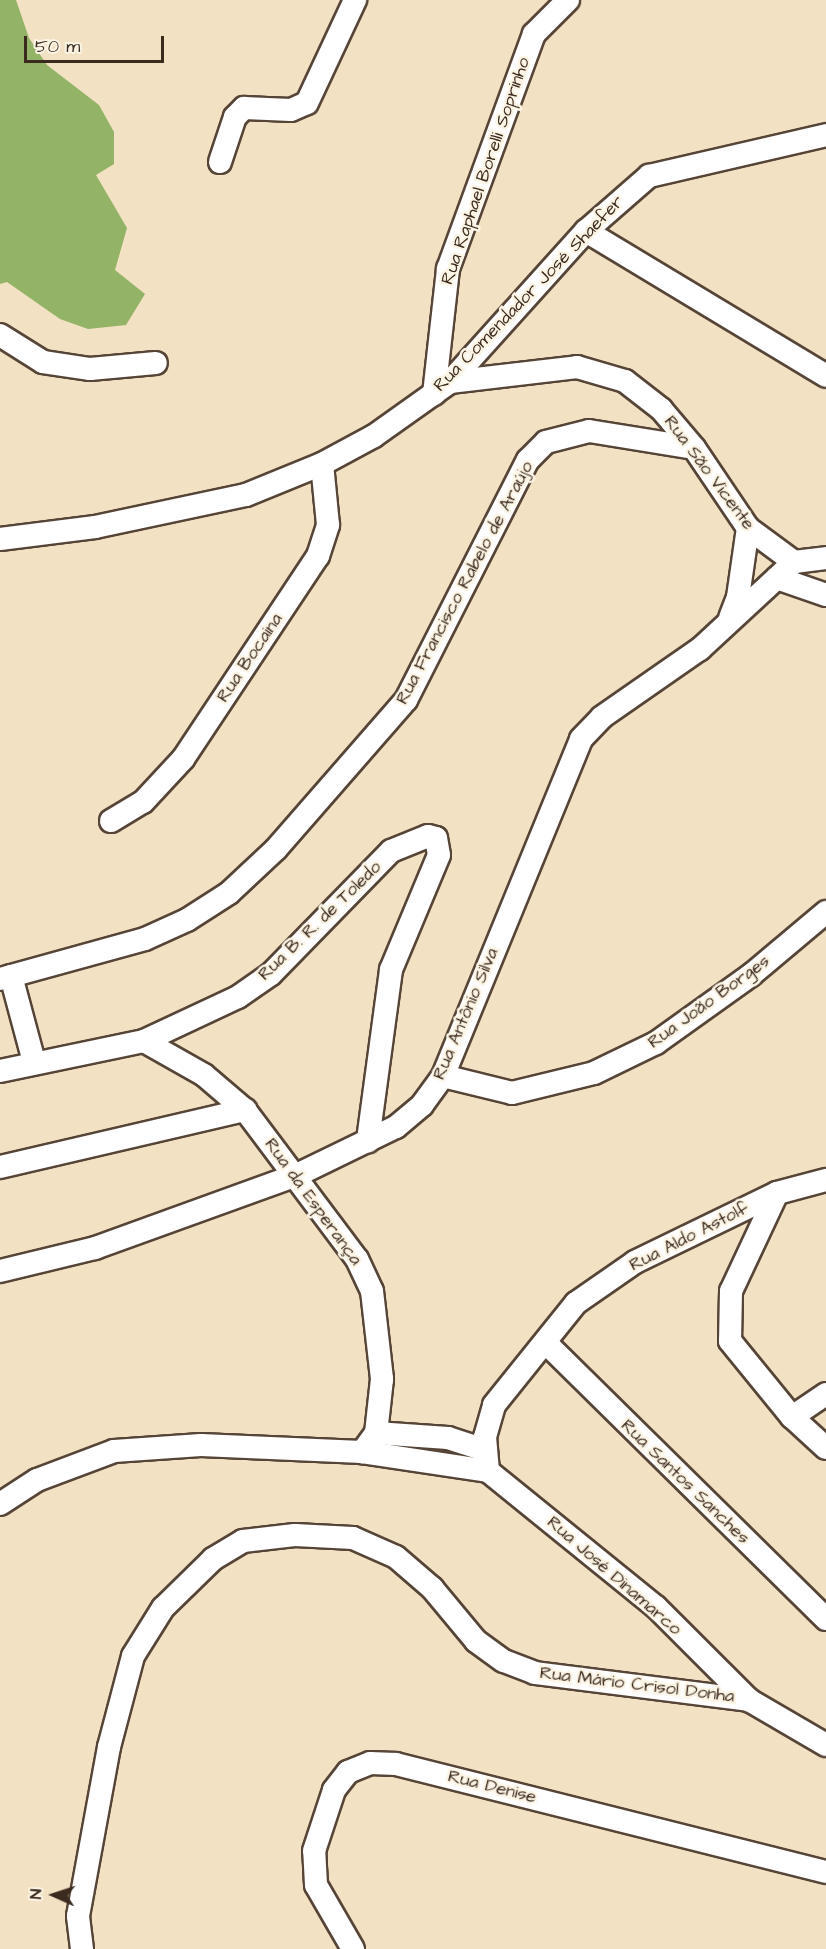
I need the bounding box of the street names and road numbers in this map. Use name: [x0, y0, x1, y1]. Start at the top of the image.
street label: Rua Raphael Borelli Soprinho: [437, 55, 535, 287]
street label: Rua Comendador José Shaefer: [429, 191, 629, 397]
street label: Rua São Vicente: [659, 412, 759, 534]
street label: Rua Francisco Rabelo de Araújo: [392, 458, 538, 708]
street label: Rua Bocaina: [212, 609, 288, 707]
street label: Rua B. R. de Toledo: [254, 857, 386, 985]
street label: Rua Antônio Silva: [429, 945, 503, 1083]
street label: Rua João Borges: [644, 951, 774, 1053]
street label: Rua da Esperança: [260, 1134, 366, 1270]
street label: Rua Aldo Astolf: [626, 1198, 752, 1276]
street label: Rua Santos Sanches: [616, 1415, 754, 1549]
street label: Rua José Dinamarco: [542, 1512, 686, 1640]
street label: Rua Mário Crisol Donha: [538, 1662, 736, 1708]
street label: Rua Denise: [446, 1766, 538, 1808]

